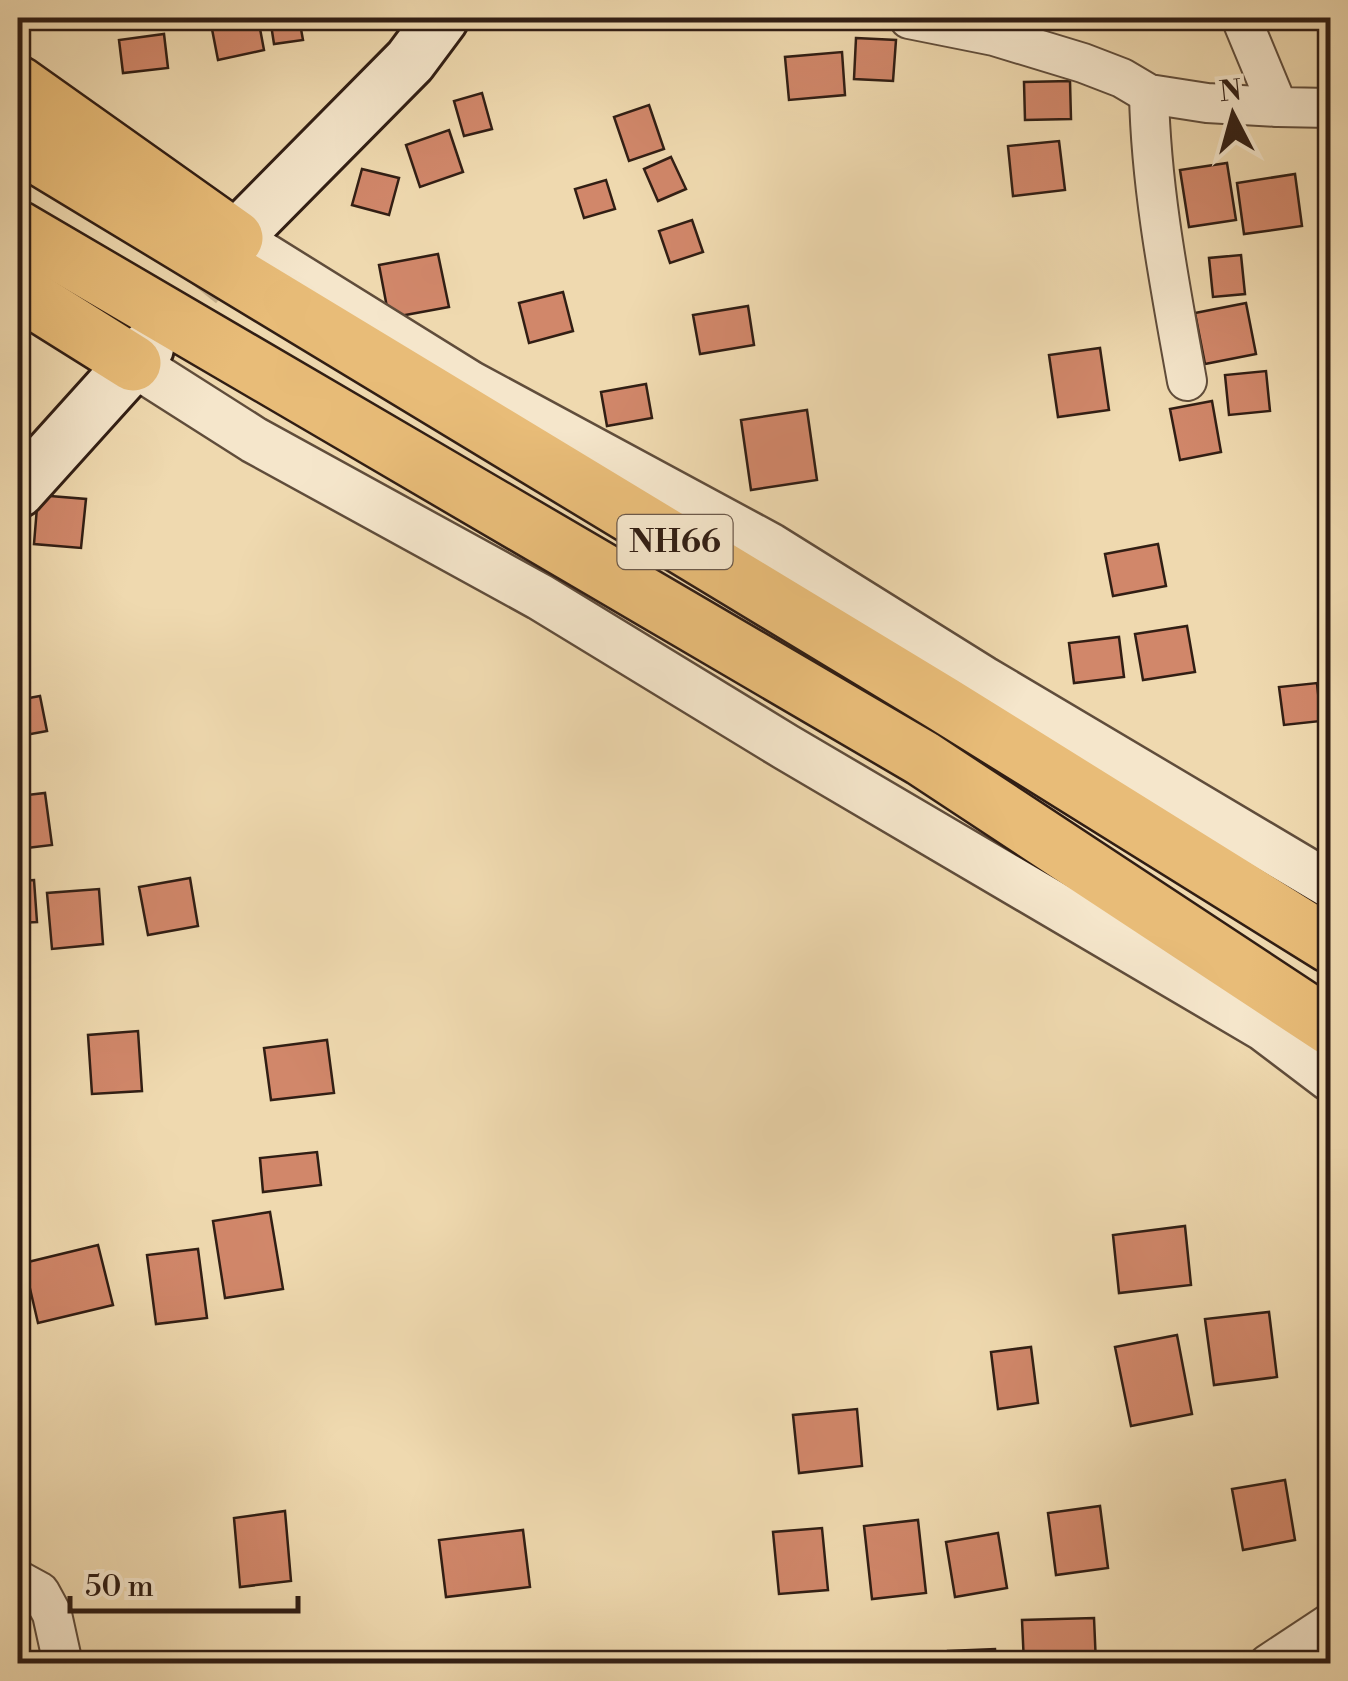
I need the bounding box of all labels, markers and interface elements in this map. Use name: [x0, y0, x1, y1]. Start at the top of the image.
north arrow: [1183, 65, 1283, 165]
text: N: [1218, 73, 1243, 110]
road number: NH66: [618, 515, 732, 569]
scale bar: [70, 1551, 298, 1613]
text: 50 m: [85, 1568, 154, 1606]

